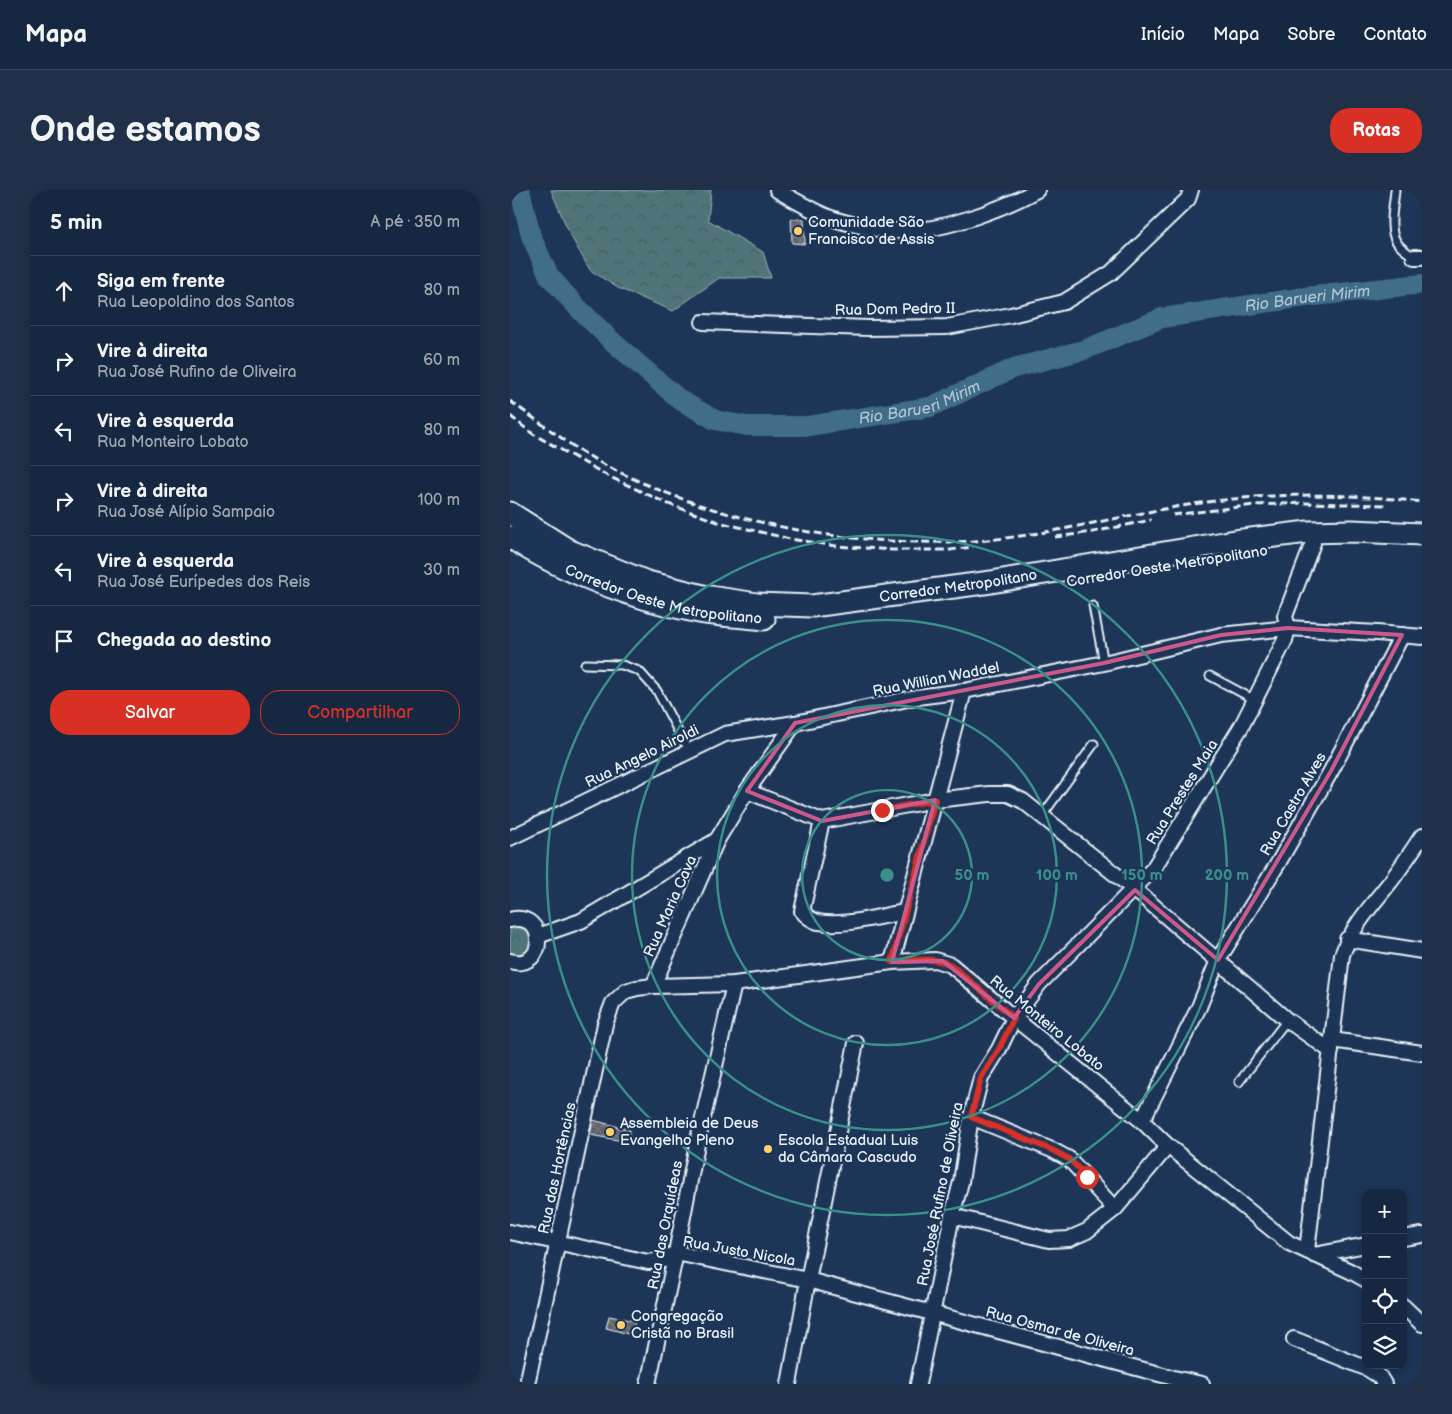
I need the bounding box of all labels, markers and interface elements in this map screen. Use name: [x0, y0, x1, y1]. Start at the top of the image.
text: Mapa: [25, 20, 87, 49]
text: Início: [1141, 24, 1185, 45]
text: Mapa: [1213, 24, 1259, 45]
text: Sobre: [1287, 24, 1335, 45]
text: Contato: [1363, 24, 1427, 45]
button: Rotas: [1330, 108, 1422, 153]
text: Onde estamos: [30, 109, 261, 152]
text: 5 min: [50, 210, 103, 235]
text: A pé · 350 m: [371, 213, 460, 232]
place label: Comunidade São Francisco de Assis: [808, 213, 935, 249]
marker: Comunidade São Francisco de Assis: [792, 225, 804, 237]
text: Siga em frente: [97, 270, 225, 293]
icon: ahead: [50, 277, 78, 305]
text: 80 m: [424, 281, 460, 300]
water label: Rio Barueri Mirim: [1244, 282, 1371, 317]
text: Rua Leopoldino dos Santos: [97, 293, 295, 312]
street label: Rua Dom Pedro II: [835, 299, 956, 320]
text: Vire à direita: [97, 340, 208, 363]
icon: right: [50, 347, 78, 375]
text: 60 m: [423, 351, 460, 370]
text: Rua José Rufino de Oliveira: [97, 363, 296, 382]
water label: Rio Barueri Mirim: [857, 377, 984, 429]
text: Vire à esquerda: [97, 410, 234, 433]
icon: left: [50, 417, 78, 445]
text: 80 m: [424, 421, 460, 440]
text: Rua Monteiro Lobato: [97, 433, 249, 452]
text: Vire à direita: [97, 480, 208, 503]
icon: right: [50, 487, 78, 515]
text: 100 m: [417, 491, 460, 510]
text: Rua José Alípio Sampaio: [97, 503, 275, 522]
street label: Corredor Oeste Metropolitano: [1065, 541, 1269, 592]
text: Vire à esquerda: [97, 550, 234, 573]
icon: left: [50, 557, 78, 585]
street label: Corredor Oeste Metropolitano: [562, 560, 763, 629]
text: 30 m: [423, 561, 460, 580]
street label: Corredor Metropolitano: [878, 565, 1039, 607]
text: Rua José Eurípedes dos Reis: [97, 573, 310, 592]
icon: arrive: [50, 627, 78, 655]
text: Chegada ao destino: [97, 629, 271, 652]
street label: Rua Willian Waddel: [871, 658, 1001, 701]
button: Salvar: [50, 690, 250, 735]
button: Compartilhar: [260, 690, 460, 735]
street label: Rua Angelo Airoldi: [582, 721, 702, 792]
street label: Rua Prestes Maia: [1142, 736, 1222, 848]
street label: Rua Castro Alves: [1256, 749, 1331, 859]
route end: [871, 799, 894, 822]
street label: Rua Maria Cava: [640, 852, 701, 960]
centre of rings: [878, 866, 896, 884]
text: 50 m: [955, 866, 990, 885]
text: 100 m: [1036, 866, 1078, 885]
text: 150 m: [1121, 866, 1163, 885]
text: 200 m: [1205, 866, 1249, 885]
street label: Rua Monteiro Lobato: [986, 971, 1108, 1075]
street label: Rua das Hortências: [534, 1100, 581, 1236]
street label: Rua José Rufino de Oliveira: [913, 1100, 968, 1288]
place label: Assembleia de Deus Evangelho Pleno: [620, 1114, 759, 1150]
marker: Assembleia de Deus Evangelho Pleno: [604, 1126, 616, 1138]
place label: Escola Estadual Luis da Câmara Cascudo: [778, 1131, 919, 1167]
marker: Escola Estadual Luis da Câmara Cascudo: [762, 1143, 774, 1155]
street label: Rua das Orquídeas: [644, 1159, 687, 1291]
route start: [1076, 1166, 1099, 1189]
map controls: [1362, 1189, 1407, 1369]
button: +: [1362, 1189, 1407, 1234]
street label: Rua Justo Nicola: [681, 1232, 797, 1271]
button: −: [1362, 1234, 1407, 1279]
button: locate: [1362, 1279, 1407, 1324]
street label: Rua Osmar de Oliveira: [983, 1302, 1136, 1360]
place label: Congregação Cristã no Brasil: [631, 1307, 734, 1343]
marker: Congregação Cristã no Brasil: [615, 1319, 627, 1331]
button: layers: [1362, 1324, 1407, 1369]

